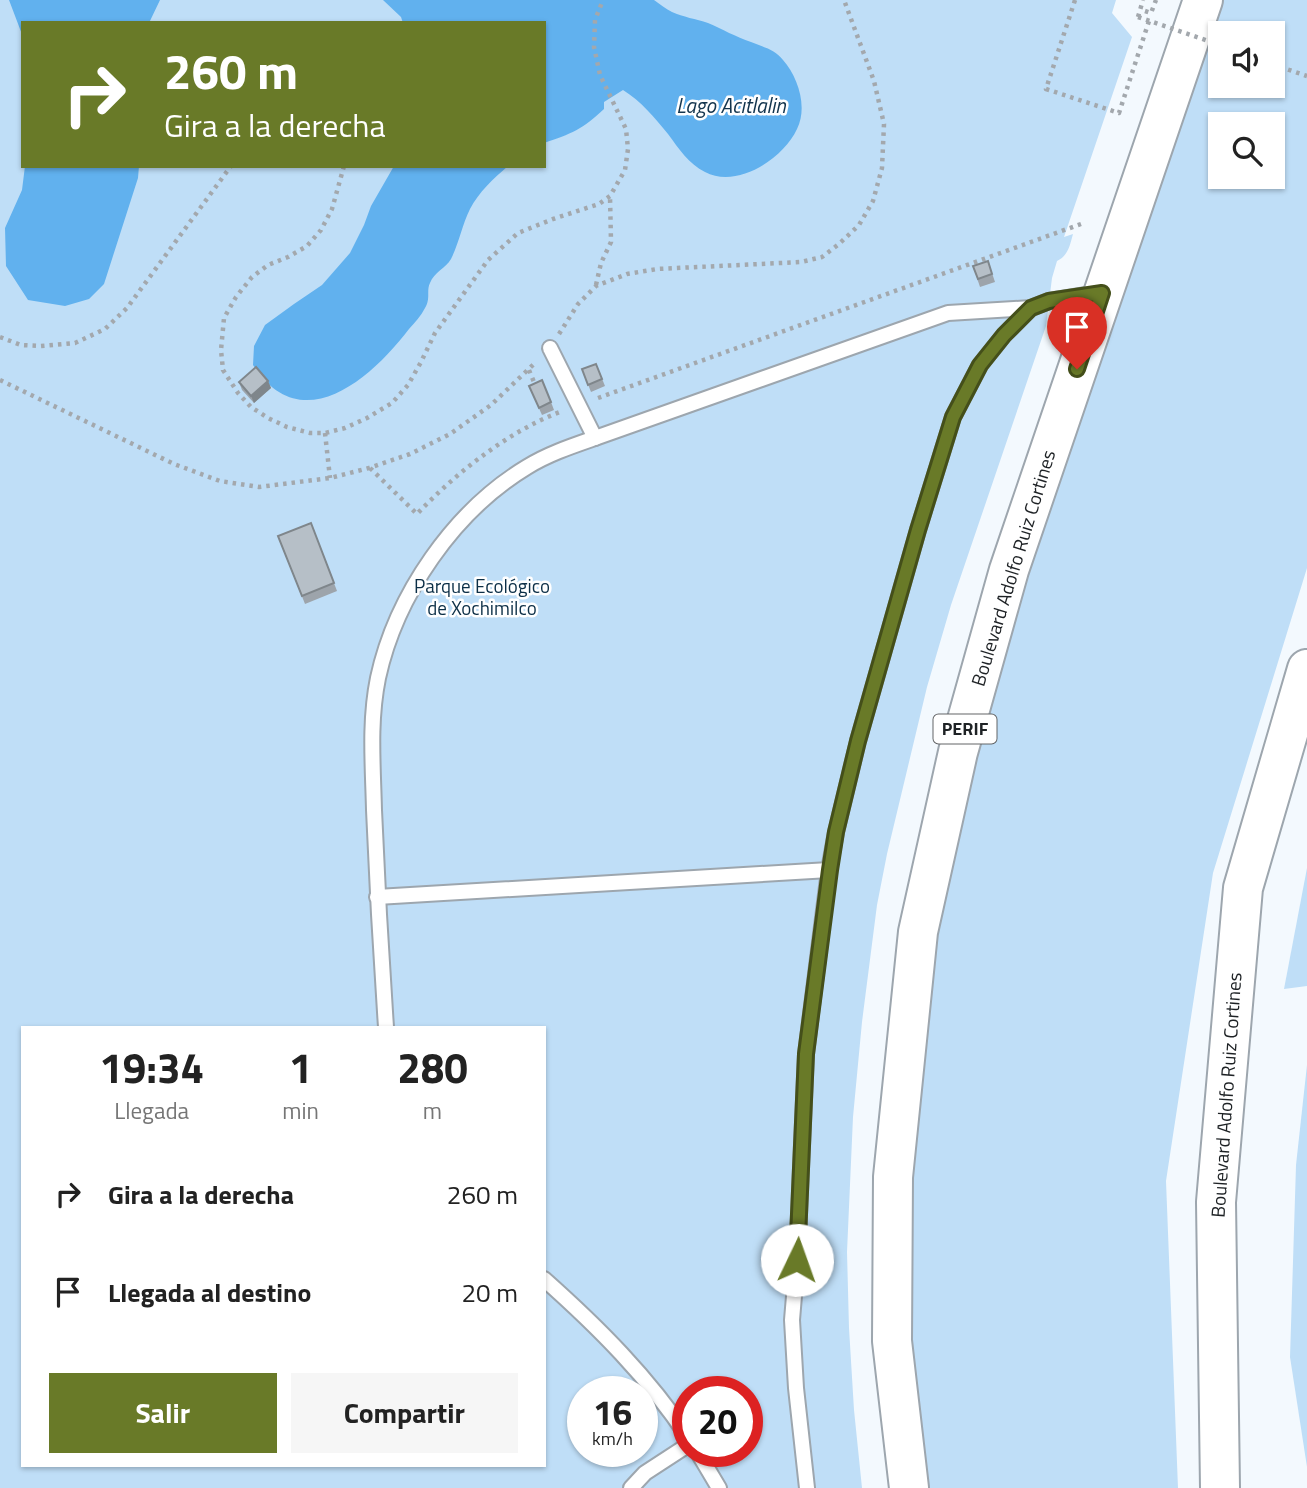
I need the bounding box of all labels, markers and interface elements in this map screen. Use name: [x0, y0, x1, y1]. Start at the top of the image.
map controls: [1208, 21, 1285, 189]
button: sound: [1208, 21, 1285, 98]
text: 260 m: [164, 33, 298, 108]
icon: right: [49, 49, 140, 140]
water label: Lago Acitlalin: [676, 89, 786, 121]
text: Gira a la derecha: [164, 101, 386, 149]
button: search: [1208, 112, 1285, 189]
pin: [1047, 297, 1107, 369]
icon: arrive: [1058, 308, 1096, 346]
street label: Boulevard Adolfo Ruiz Cortines: [963, 446, 1062, 690]
park label: Parque Ecológico de Xochimilco: [414, 571, 550, 622]
road number: PERIF: [934, 714, 996, 744]
street label: Boulevard Adolfo Ruiz Cortines: [1202, 971, 1249, 1219]
text: 19:34: [99, 1035, 204, 1099]
text: 1: [289, 1035, 312, 1099]
text: 280: [397, 1035, 468, 1099]
text: Llegada: [114, 1093, 189, 1128]
text: min: [282, 1093, 319, 1128]
text: m: [423, 1093, 442, 1128]
icon: right: [49, 1175, 87, 1213]
text: Gira a la derecha: [108, 1175, 294, 1214]
text: 260 m: [447, 1175, 518, 1214]
position arrow: [760, 1223, 834, 1297]
icon: arrive: [49, 1273, 87, 1311]
text: Llegada al destino: [108, 1273, 311, 1312]
text: 20 m: [461, 1273, 518, 1312]
button: Salir: [49, 1373, 277, 1453]
button: Compartir: [291, 1373, 518, 1453]
speed limit sign: 20: [672, 1376, 763, 1467]
text: 16: [593, 1385, 632, 1439]
text: km/h: [592, 1425, 633, 1452]

